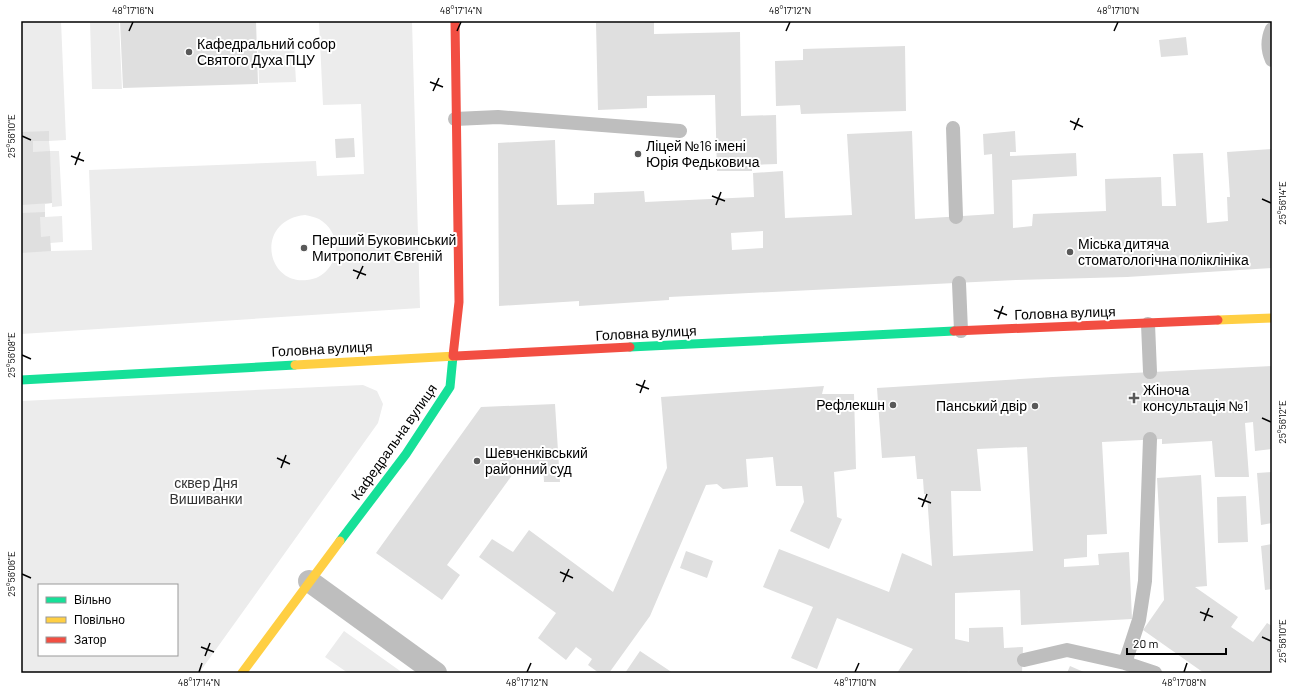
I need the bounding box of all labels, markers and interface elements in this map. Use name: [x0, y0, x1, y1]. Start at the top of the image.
text: 48°17'16"N: [112, 4, 154, 16]
text: 48°17'14"N: [440, 4, 482, 16]
text: 48°17'12"N: [769, 4, 811, 16]
text: 48°17'10"N: [1097, 4, 1139, 16]
place label: Кафедральний собор Святого Духа ПЦУ: [197, 35, 336, 68]
marker: Кафедральний собор Святого Духа ПЦУ: [184, 47, 194, 57]
text: 25°56'10"E: [5, 114, 17, 158]
place label: Ліцей №16 імені Юрія Федьковича: [646, 137, 760, 170]
marker: Ліцей №16 імені Юрія Федьковича: [633, 149, 643, 159]
text: 25°56'14"E: [1276, 181, 1288, 225]
place label: Перший Буковинський Митрополит Євгеній: [312, 231, 456, 264]
place label: Міська дитяча стоматологічна поліклініка: [1078, 235, 1249, 268]
marker: Перший Буковинський Митрополит Євгеній: [299, 243, 309, 253]
marker: Міська дитяча стоматологічна поліклініка: [1065, 247, 1075, 257]
street label: Головна вулиця: [1014, 302, 1116, 323]
street label: Головна вулиця: [595, 321, 697, 344]
text: 25°56'08"E: [5, 332, 17, 378]
street label: Головна вулиця: [271, 337, 373, 360]
street label: Кафедральна вулиця: [347, 380, 440, 503]
place label: Жіноча консультація №1: [1143, 381, 1248, 414]
marker: Жіноча консультація №1: [1128, 392, 1140, 404]
place label: Рефлекшн: [816, 396, 885, 413]
place label: Панський двір: [936, 397, 1027, 414]
marker: Рефлекшн: [888, 400, 898, 410]
text: 25°56'12"E: [1276, 400, 1288, 444]
marker: Панський двір: [1030, 401, 1040, 411]
place label: Шевченківський районний суд: [485, 444, 588, 477]
marker: Шевченківський районний суд: [472, 456, 482, 466]
park label: сквер Дня Вишиванки: [170, 474, 242, 507]
text: 25°56'06"E: [5, 551, 17, 597]
legend: [38, 584, 178, 656]
text: Вільно: [74, 592, 112, 606]
text: Повільно: [74, 612, 125, 626]
text: 25°56'10"E: [1276, 619, 1288, 663]
scale bar: [1127, 630, 1226, 656]
text: Затор: [74, 632, 107, 647]
text: 20 m: [1133, 636, 1159, 650]
text: 48°17'14"N: [178, 676, 220, 688]
text: 48°17'12"N: [506, 676, 548, 688]
text: 48°17'10"N: [834, 676, 876, 688]
text: 48°17'08"N: [1162, 676, 1206, 688]

